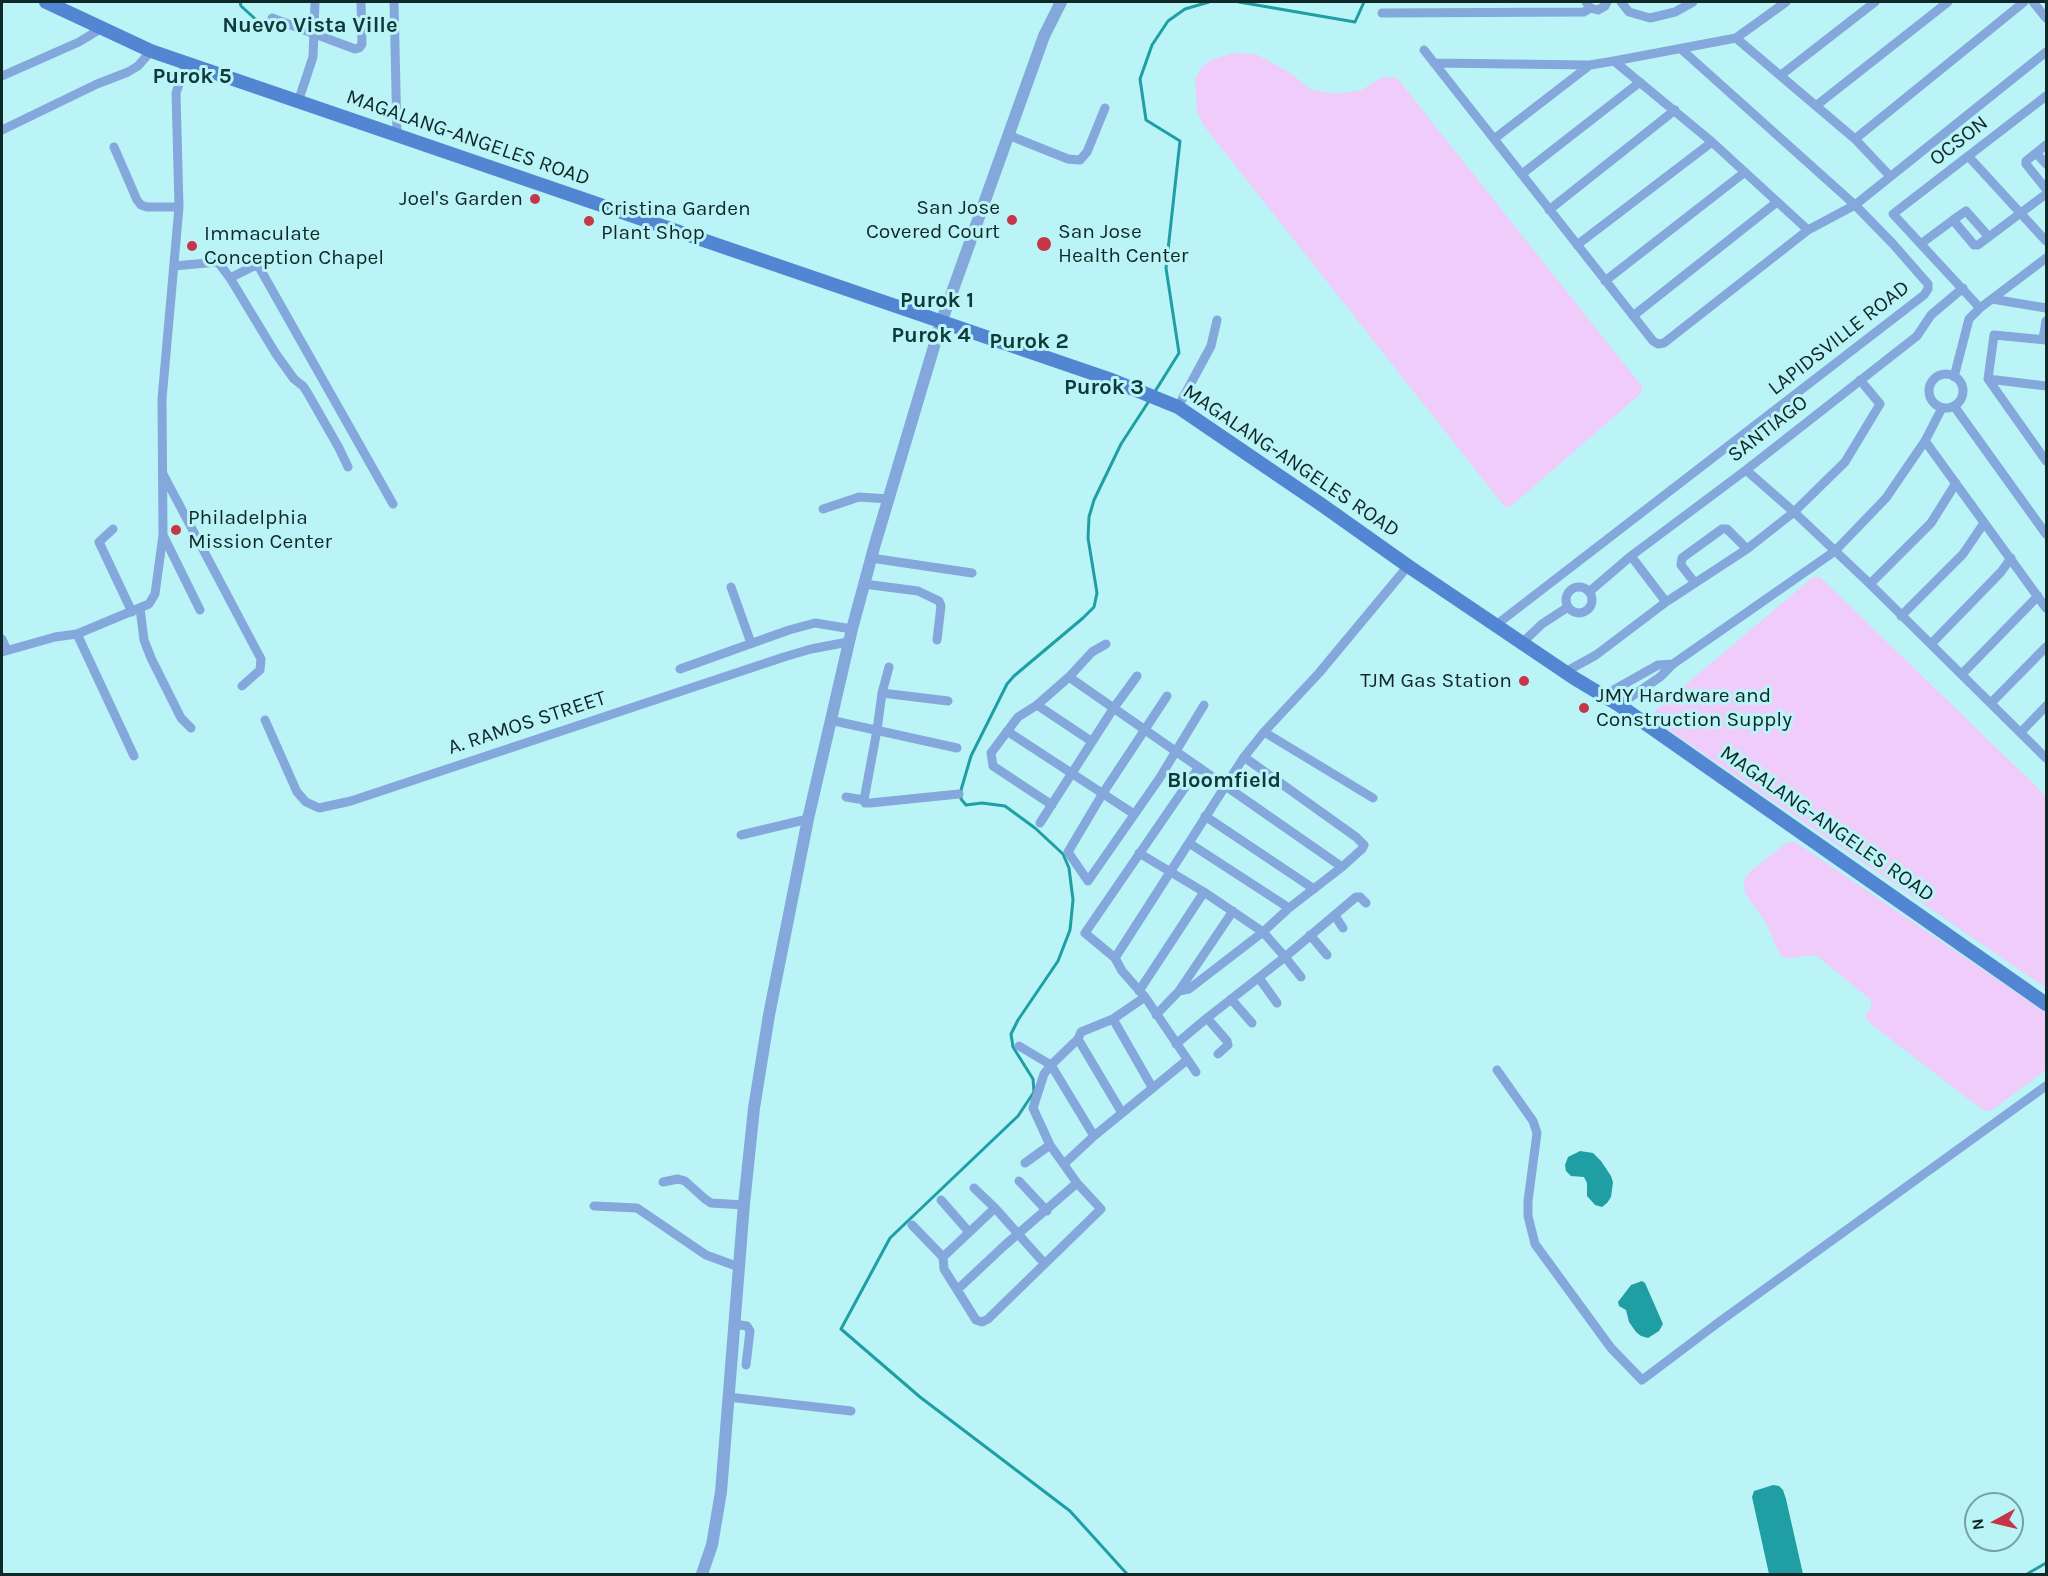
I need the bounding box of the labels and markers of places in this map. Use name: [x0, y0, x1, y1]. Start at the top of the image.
place label: Joel's Garden: [399, 186, 523, 212]
marker: Joel's Garden: [528, 192, 542, 206]
place label: San Jose Covered Court: [866, 195, 1000, 245]
place label: Cristina Garden Plant Shop: [601, 196, 751, 246]
marker: San Jose Covered Court: [1005, 213, 1019, 227]
marker: Cristina Garden Plant Shop: [582, 214, 596, 228]
place label: San Jose Health Center: [1058, 219, 1188, 269]
place label: Immaculate Conception Chapel: [204, 221, 384, 271]
marker: San Jose Health Center: [1035, 235, 1053, 253]
marker: Immaculate Conception Chapel: [185, 239, 199, 253]
place label: Philadelphia Mission Center: [188, 505, 332, 555]
marker: Philadelphia Mission Center: [169, 523, 183, 537]
place label: TJM Gas Station: [1360, 668, 1512, 694]
marker: TJM Gas Station: [1517, 674, 1531, 688]
place label: JMY Hardware and Construction Supply: [1596, 683, 1792, 733]
marker: JMY Hardware and Construction Supply: [1577, 701, 1591, 715]

